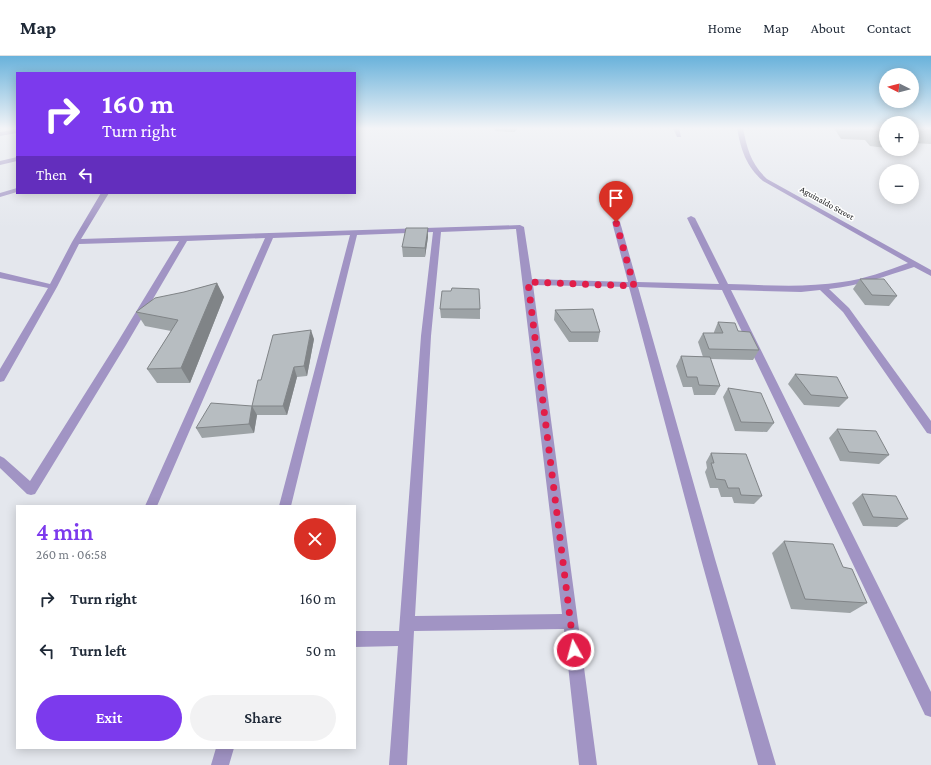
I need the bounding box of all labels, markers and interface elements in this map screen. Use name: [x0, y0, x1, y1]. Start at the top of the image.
text: Map: [20, 17, 56, 38]
text: Home: [708, 20, 741, 36]
text: Map: [763, 20, 789, 36]
text: About: [811, 20, 845, 36]
text: Contact: [867, 20, 911, 36]
north arrow: [879, 68, 919, 108]
map controls: [879, 68, 919, 204]
icon: right: [36, 88, 88, 140]
text: 160 m: [102, 88, 174, 119]
button: +: [879, 116, 919, 156]
text: Turn right: [102, 121, 176, 141]
icon: left: [75, 164, 97, 186]
button: −: [879, 164, 919, 204]
text: Then: [36, 167, 67, 183]
pin: [599, 181, 633, 222]
street label: Aguinaldo Street: [798, 184, 857, 222]
icon: arrive: [605, 187, 627, 209]
text: 4 min: [36, 518, 93, 545]
button: close: [294, 518, 336, 560]
text: 260 m · 06:58: [36, 547, 107, 562]
icon: right: [36, 588, 58, 610]
text: Turn right: [70, 591, 137, 607]
text: 160 m: [300, 591, 336, 607]
position arrow: [553, 629, 595, 671]
icon: left: [36, 640, 58, 662]
text: Turn left: [70, 643, 126, 659]
text: 50 m: [306, 643, 336, 659]
button: Exit: [36, 695, 182, 741]
button: Share: [190, 695, 336, 741]

